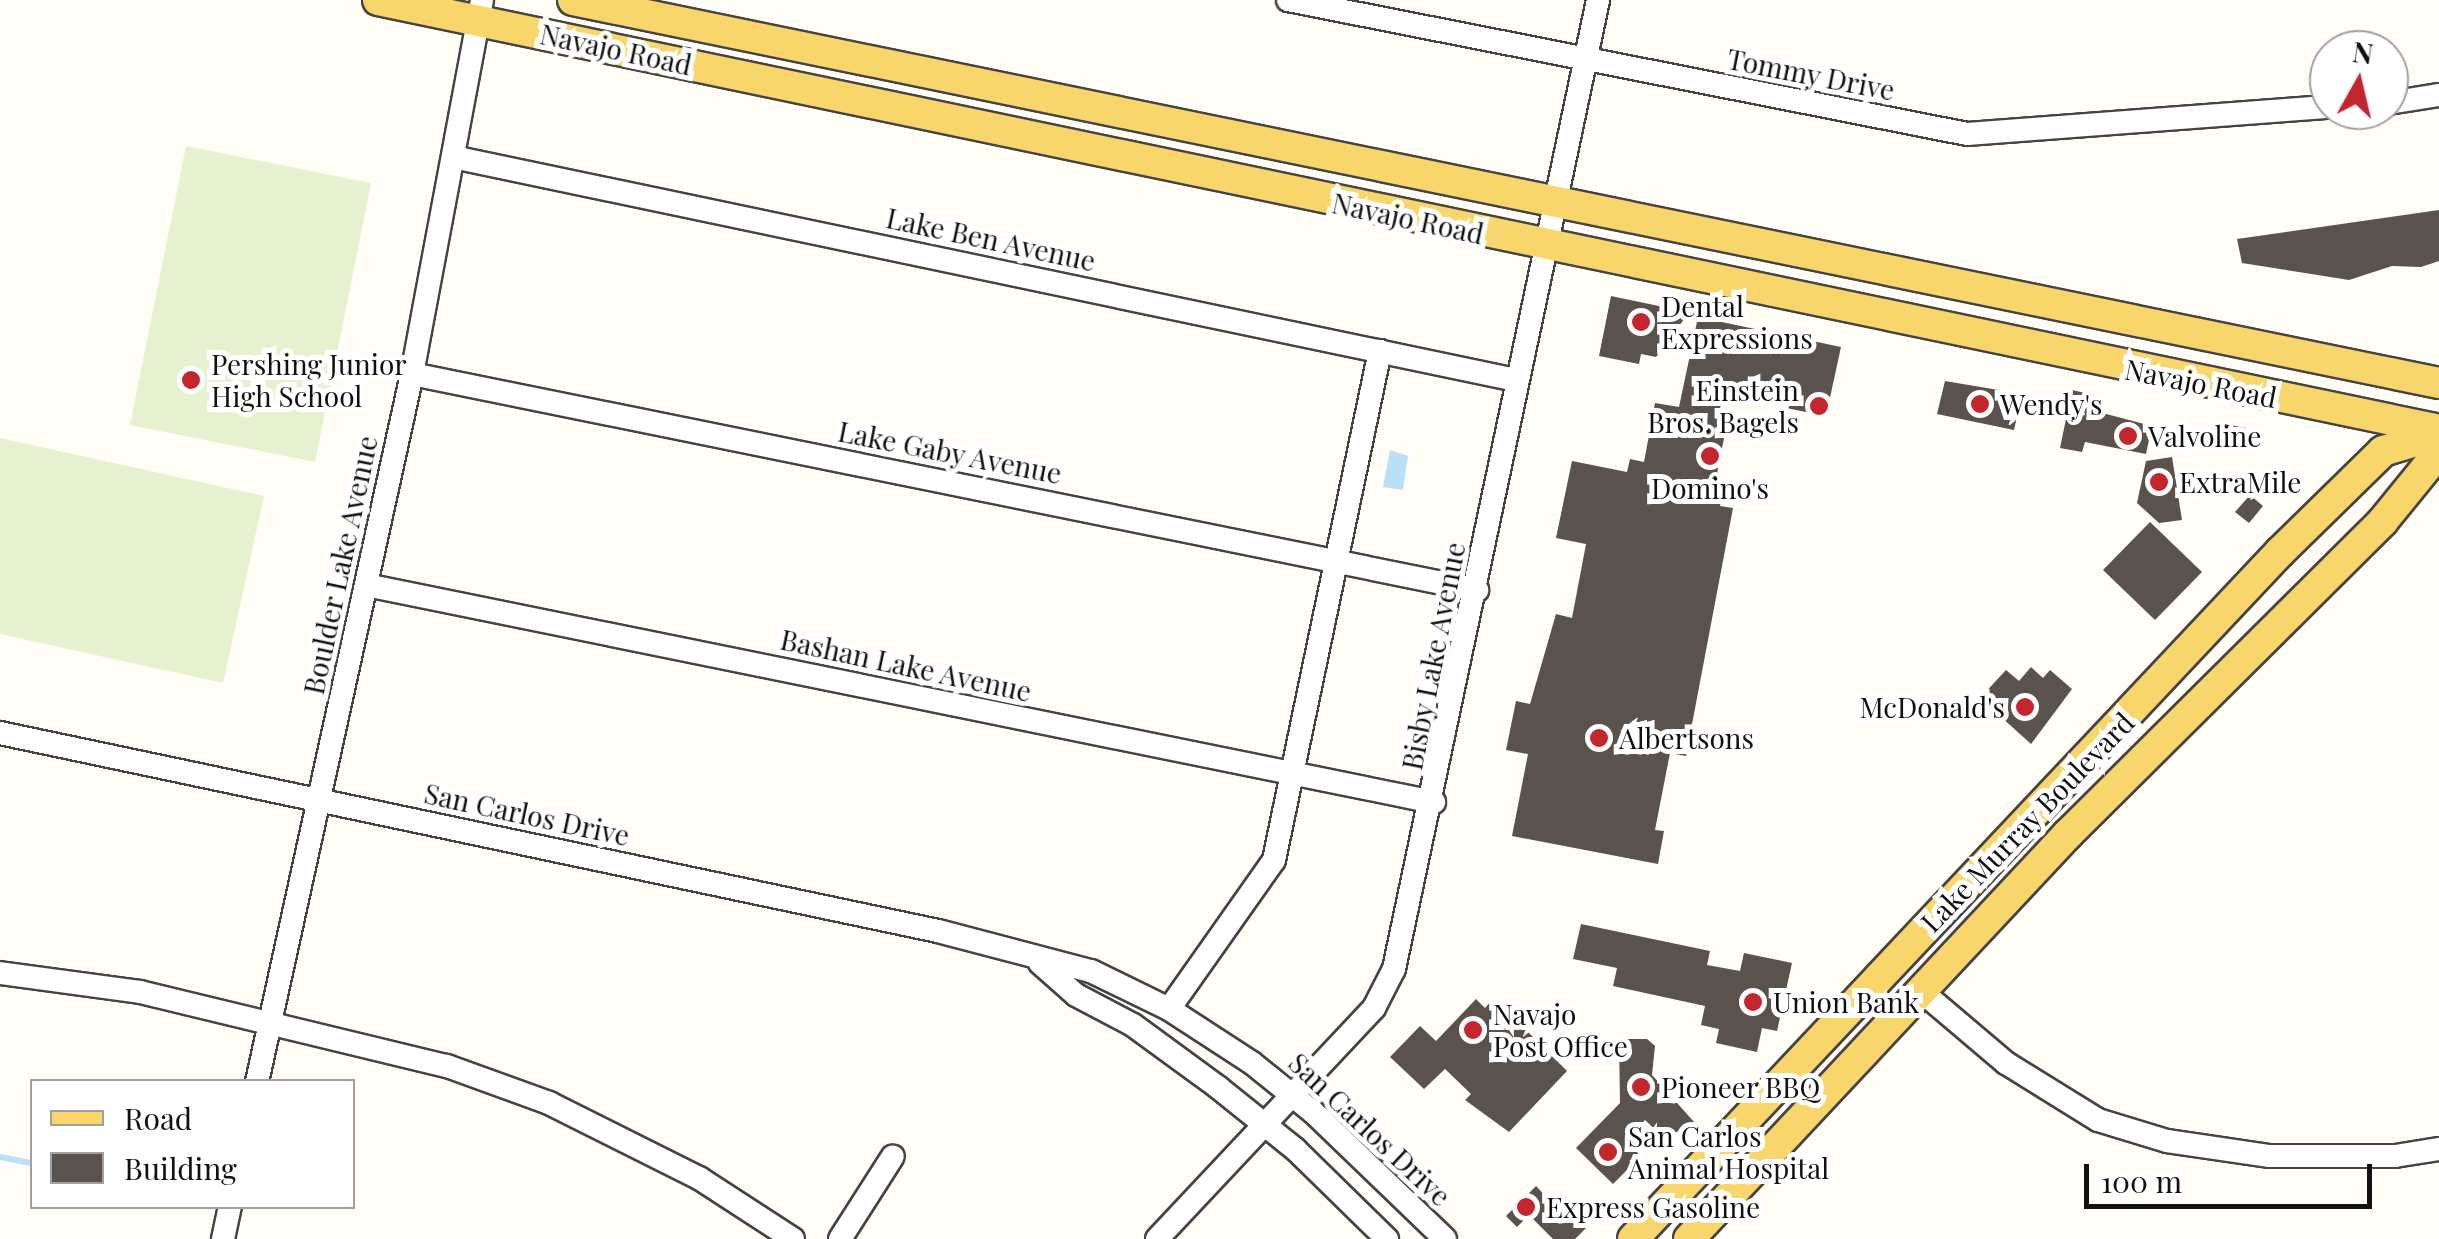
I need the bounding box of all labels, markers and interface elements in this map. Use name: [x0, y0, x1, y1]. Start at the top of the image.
street label: Navajo Road: [537, 17, 695, 81]
north arrow: [2309, 30, 2409, 130]
text: N: [2350, 32, 2376, 72]
street label: Tommy Drive: [1724, 41, 1898, 107]
street label: Navajo Road: [1329, 186, 1487, 250]
street label: Lake Ben Avenue: [883, 200, 1099, 278]
place label: Dental Expressions: [1661, 289, 1813, 355]
marker: Dental Expressions: [1630, 311, 1652, 333]
place label: Pershing Junior High School: [211, 347, 407, 413]
street label: Navajo Road: [2122, 352, 2280, 414]
marker: Pershing Junior High School: [180, 369, 202, 391]
place label: Einstein Bros. Bagels: [1647, 373, 1799, 439]
place label: Wendy's: [2000, 387, 2102, 421]
marker: Wendy's: [1969, 393, 1991, 415]
marker: Einstein Bros. Bagels: [1808, 395, 1830, 417]
street label: Lake Gaby Avenue: [835, 414, 1065, 490]
place label: Valvoline: [2148, 419, 2261, 453]
marker: Valvoline: [2117, 425, 2139, 447]
street label: Boulder Lake Avenue: [296, 432, 384, 698]
marker: Domino's: [1699, 445, 1721, 467]
place label: ExtraMile: [2179, 465, 2301, 499]
place label: Domino's: [1651, 471, 1769, 505]
marker: ExtraMile: [2148, 471, 2170, 493]
street label: Bisby Lake Avenue: [1394, 538, 1472, 774]
street label: Bashan Lake Avenue: [777, 622, 1035, 708]
place label: McDonald's: [1859, 690, 2005, 724]
marker: McDonald's: [2014, 696, 2036, 718]
street label: Lake Murray Boulevard: [1913, 705, 2141, 939]
place label: Albertsons: [1619, 721, 1754, 755]
marker: Albertsons: [1588, 727, 1610, 749]
street label: San Carlos Drive: [421, 776, 633, 852]
place label: Union Bank: [1773, 985, 1919, 1019]
marker: Union Bank: [1742, 991, 1764, 1013]
place label: Navajo Post Office: [1493, 997, 1628, 1063]
marker: Navajo Post Office: [1462, 1019, 1484, 1041]
street label: San Carlos Drive: [1282, 1045, 1458, 1213]
place label: Pioneer BBQ: [1661, 1070, 1821, 1104]
marker: Pioneer BBQ: [1630, 1076, 1652, 1098]
legend: [30, 1079, 355, 1209]
text: Road: [124, 1098, 192, 1138]
place label: San Carlos Animal Hospital: [1628, 1119, 1829, 1185]
marker: San Carlos Animal Hospital: [1597, 1141, 1619, 1163]
scale bar: [2089, 1144, 2376, 1206]
text: Building: [124, 1148, 237, 1188]
text: 100 m: [2101, 1161, 2182, 1201]
place label: Express Gasoline: [1546, 1190, 1760, 1224]
marker: Express Gasoline: [1515, 1196, 1537, 1218]

